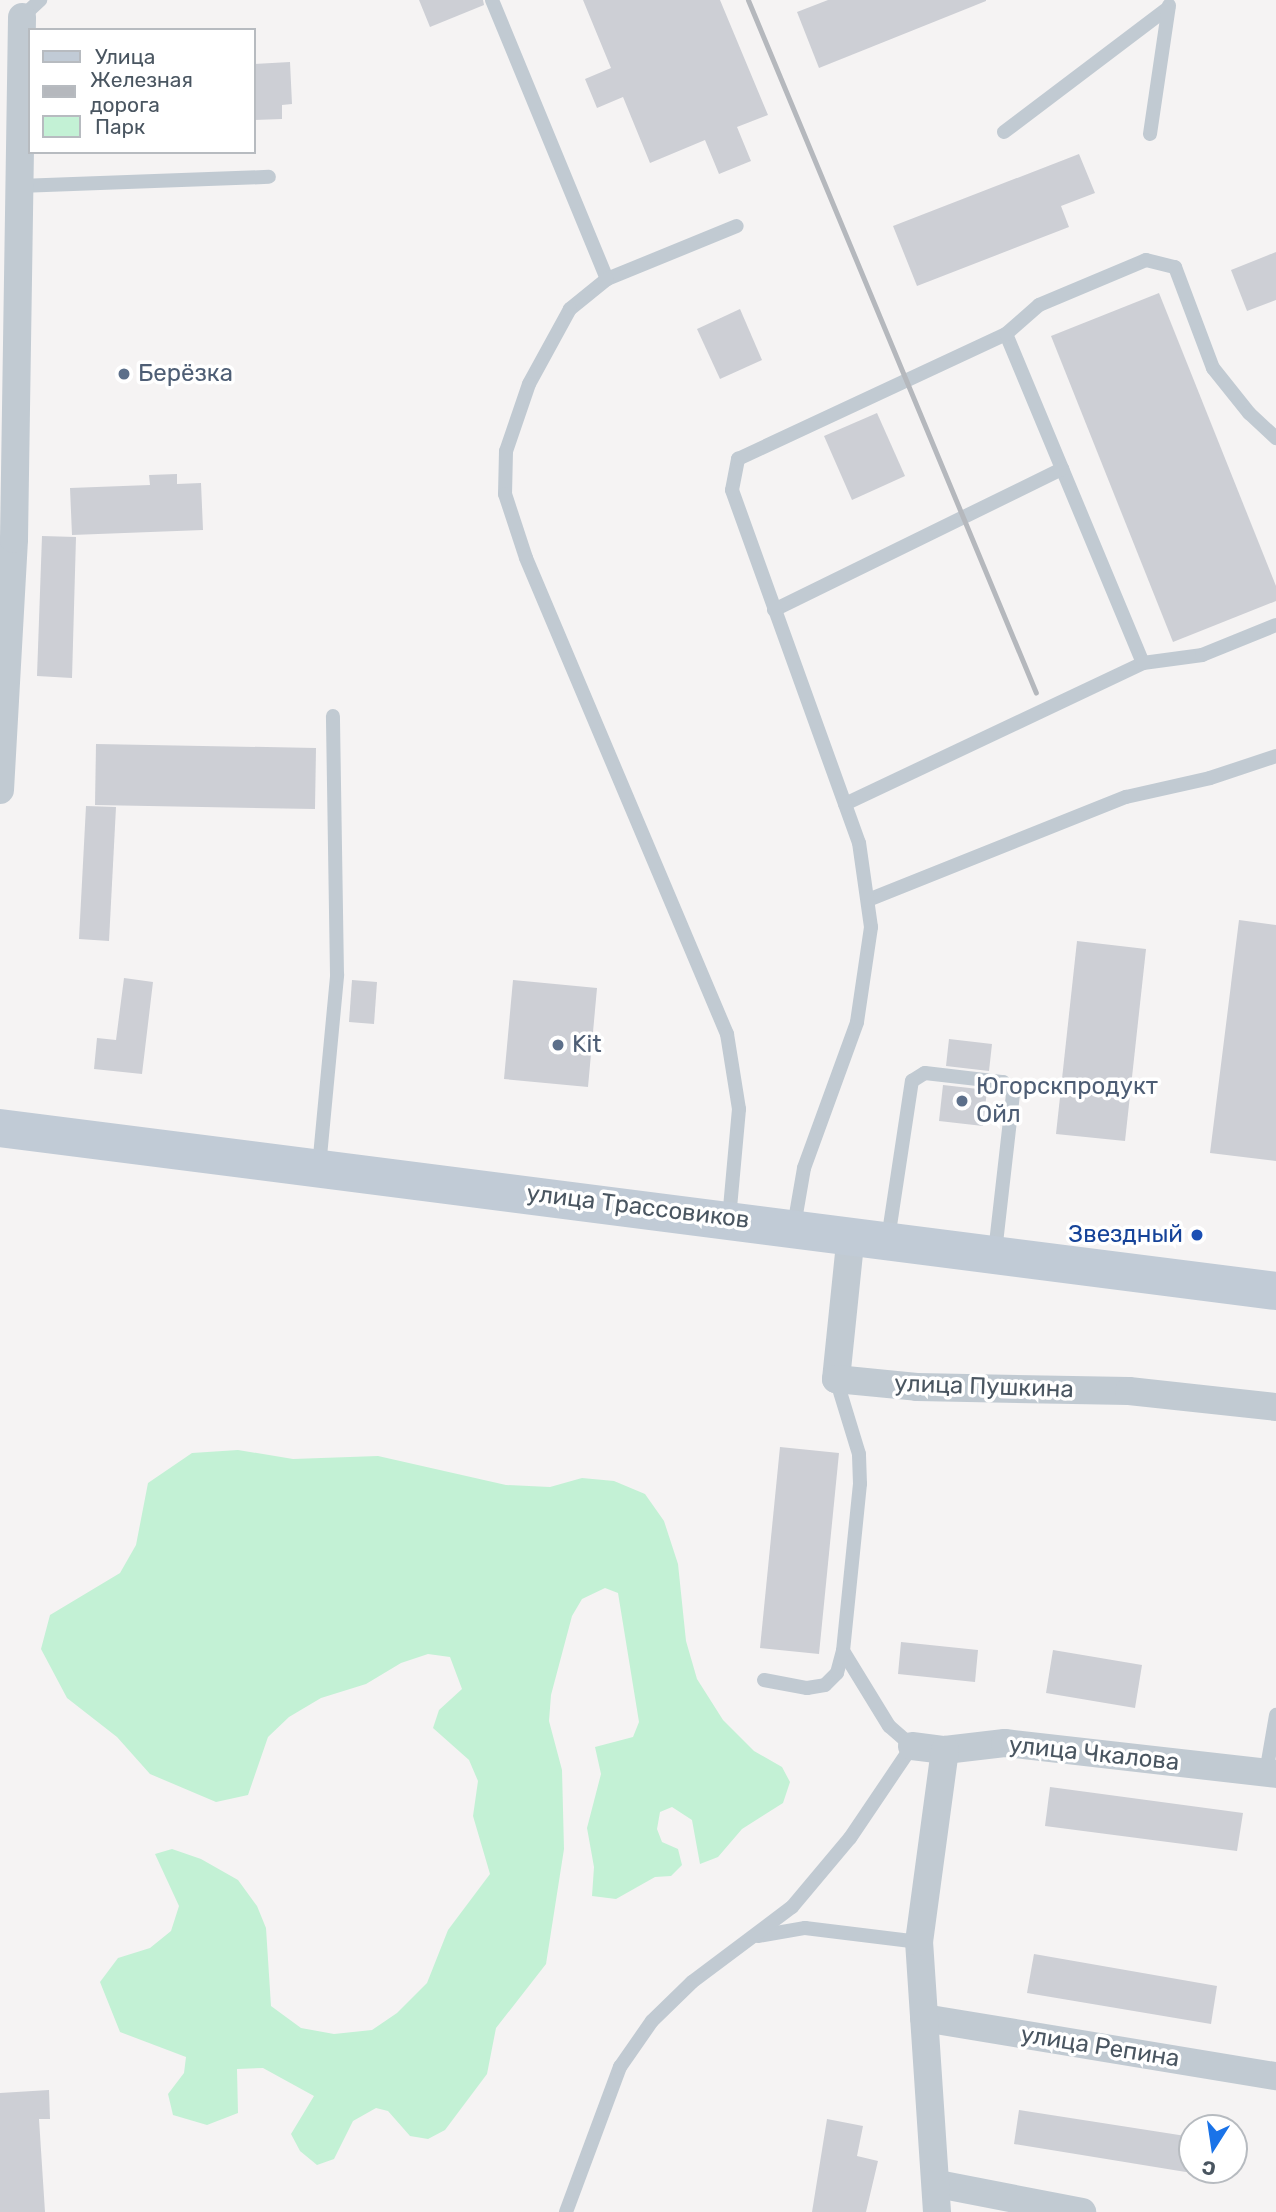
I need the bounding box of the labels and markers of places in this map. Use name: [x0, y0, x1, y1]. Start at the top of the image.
place label: Берёзка: [138, 360, 233, 388]
marker: Берёзка: [116, 366, 132, 382]
place label: Kit: [572, 1031, 602, 1059]
marker: Kit: [550, 1037, 566, 1053]
place label: Югорскпродукт Ойл: [976, 1073, 1158, 1129]
marker: Югорскпродукт Ойл: [954, 1093, 970, 1109]
place label: Звездный: [1068, 1221, 1183, 1249]
marker: Звездный: [1189, 1227, 1205, 1243]

